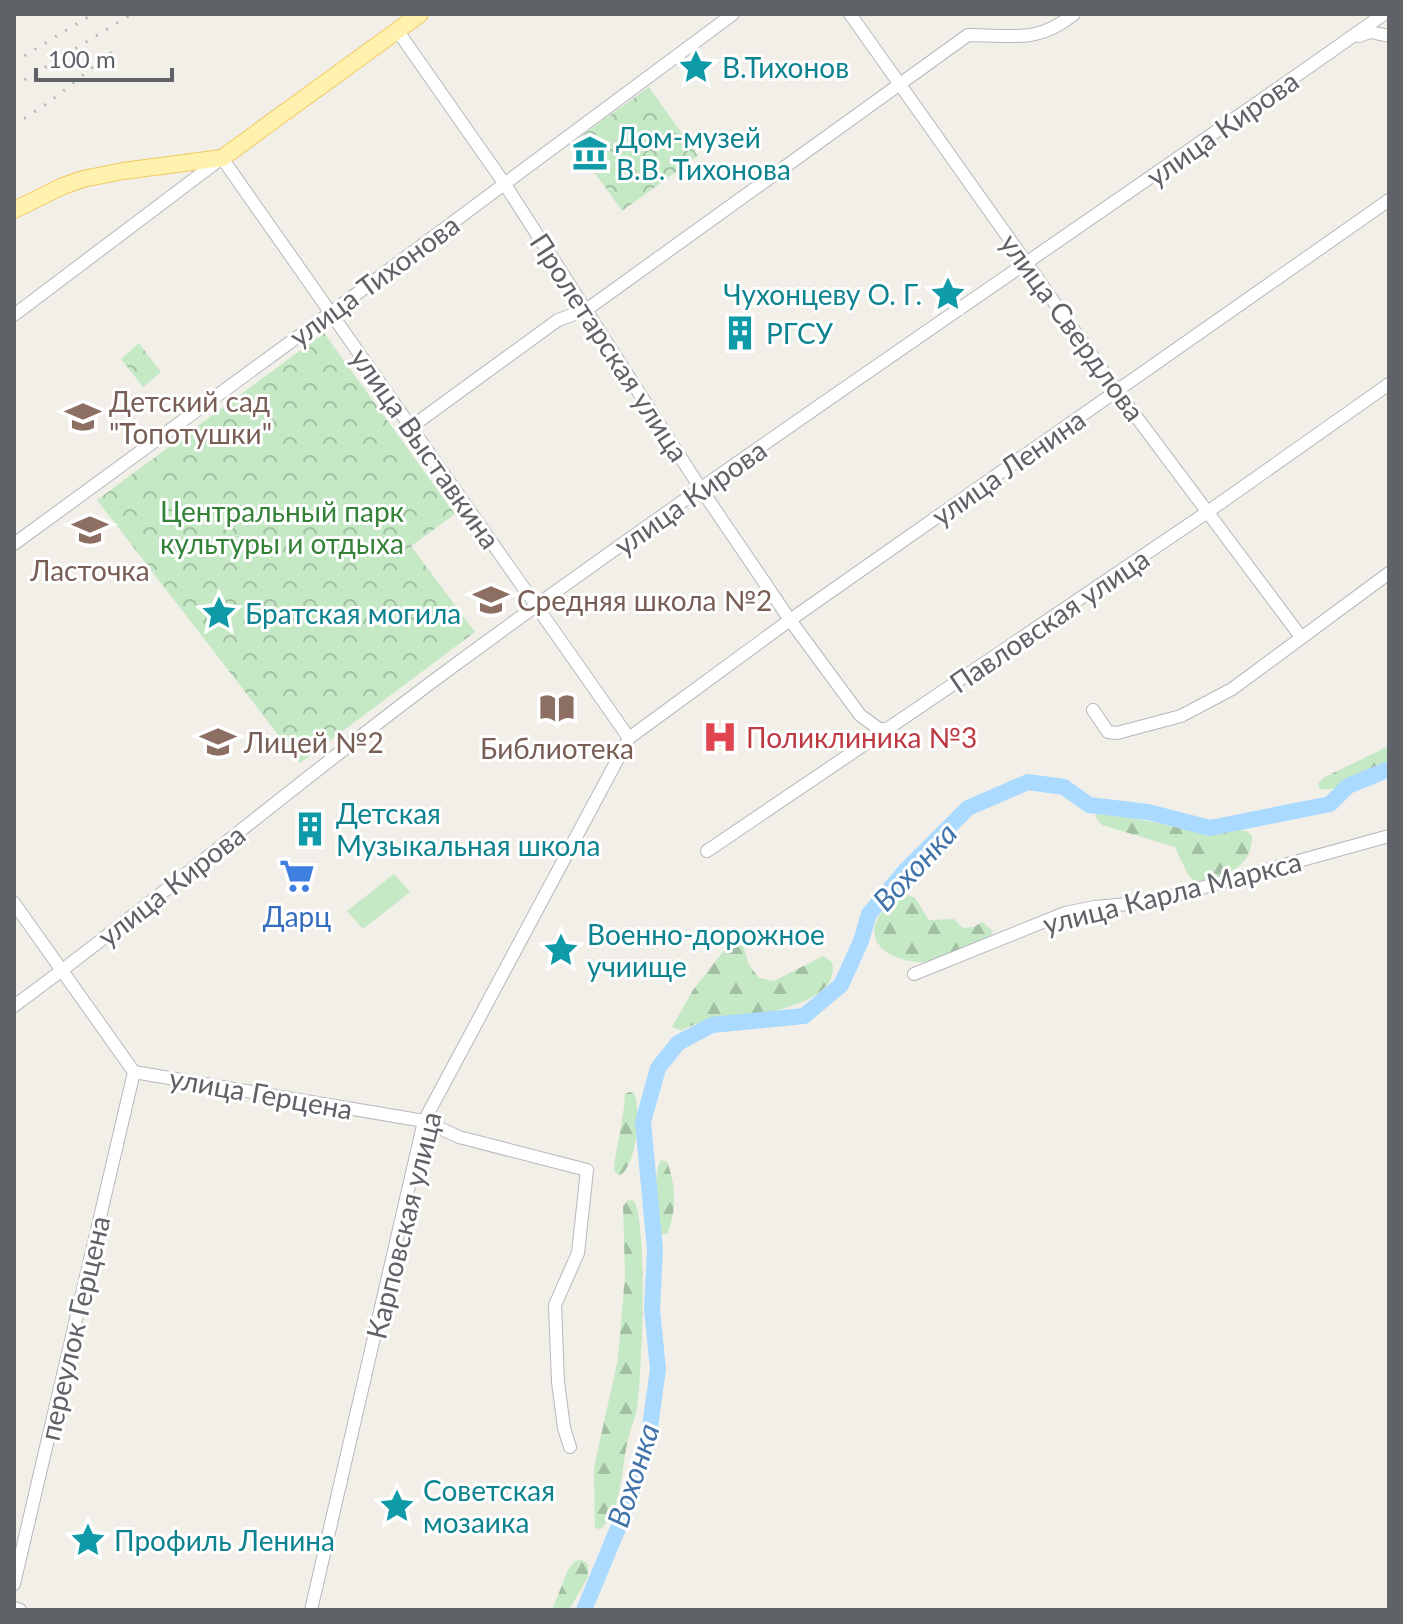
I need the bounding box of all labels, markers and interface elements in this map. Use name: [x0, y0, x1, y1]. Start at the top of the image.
scale bar: [36, 32, 172, 82]
text: 100 m: [48, 44, 116, 73]
place icon: В.Тихонов: [677, 48, 715, 86]
place label: В.Тихонов: [722, 50, 849, 84]
street label: улица Кирова: [1139, 63, 1305, 193]
place label: Дом-музей В.В. Тихонова: [616, 120, 791, 186]
museum icon: Дом-музей В.В. Тихонова: [571, 134, 609, 172]
street label: улица Тихонова: [282, 207, 466, 353]
street label: Пролетарская улица: [523, 226, 697, 468]
street label: улица Свердлова: [994, 227, 1152, 427]
place icon: Чухонцеву О. Г.: [929, 275, 967, 313]
place label: Чухонцеву О. Г.: [723, 277, 922, 311]
building icon: РГСУ: [721, 314, 759, 352]
place label: РГСУ: [766, 316, 834, 350]
street label: улица Выставкина: [344, 341, 508, 555]
place label: Детский сад "Топотушки": [109, 384, 272, 450]
school or university icon: Детский сад "Топотушки": [64, 398, 102, 436]
street label: улица Ленина: [925, 401, 1091, 533]
street label: улица Кирова: [607, 432, 773, 562]
park label: Центральный парк культуры и отдыха: [160, 494, 405, 560]
school or university icon: Ласточка: [71, 511, 109, 549]
street label: Павловская улица: [943, 541, 1155, 699]
place label: Ласточка: [29, 553, 150, 587]
school or university icon: Средняя школа №2: [472, 581, 510, 619]
place label: Средняя школа №2: [517, 583, 772, 617]
place icon: Братская могила: [200, 594, 238, 632]
place label: Братская могила: [245, 596, 461, 630]
library icon: Библиотека: [538, 689, 576, 727]
hospital icon: Поликлиника №3: [701, 718, 739, 756]
place label: Поликлиника №3: [746, 720, 977, 754]
school or university icon: Лицей №2: [199, 723, 237, 761]
place label: Лицей №2: [243, 725, 384, 759]
place label: Библиотека: [480, 731, 634, 765]
place label: Детская Музыкальная школа: [336, 796, 600, 862]
building icon: Детская Музыкальная школа: [291, 810, 329, 848]
water label: Вохонка: [864, 815, 964, 917]
street label: улица Кирова: [91, 817, 251, 953]
street label: улица Карла Маркса: [1039, 843, 1305, 941]
supermarket icon: Дарц: [278, 857, 316, 895]
place label: Дарц: [263, 899, 331, 933]
place label: Военно-дорожное учиище: [587, 917, 825, 983]
place icon: Военно-дорожное учиище: [542, 931, 580, 969]
street label: улица Герцена: [167, 1060, 355, 1126]
street label: Карповская улица: [358, 1108, 448, 1342]
street label: переулок Герцена: [32, 1212, 116, 1444]
water label: Вохонка: [598, 1419, 666, 1531]
place label: Советская мозаика: [423, 1473, 555, 1539]
place icon: Советская мозаика: [378, 1487, 416, 1525]
place icon: Профиль Ленина: [69, 1521, 107, 1559]
place label: Профиль Ленина: [114, 1523, 335, 1557]

